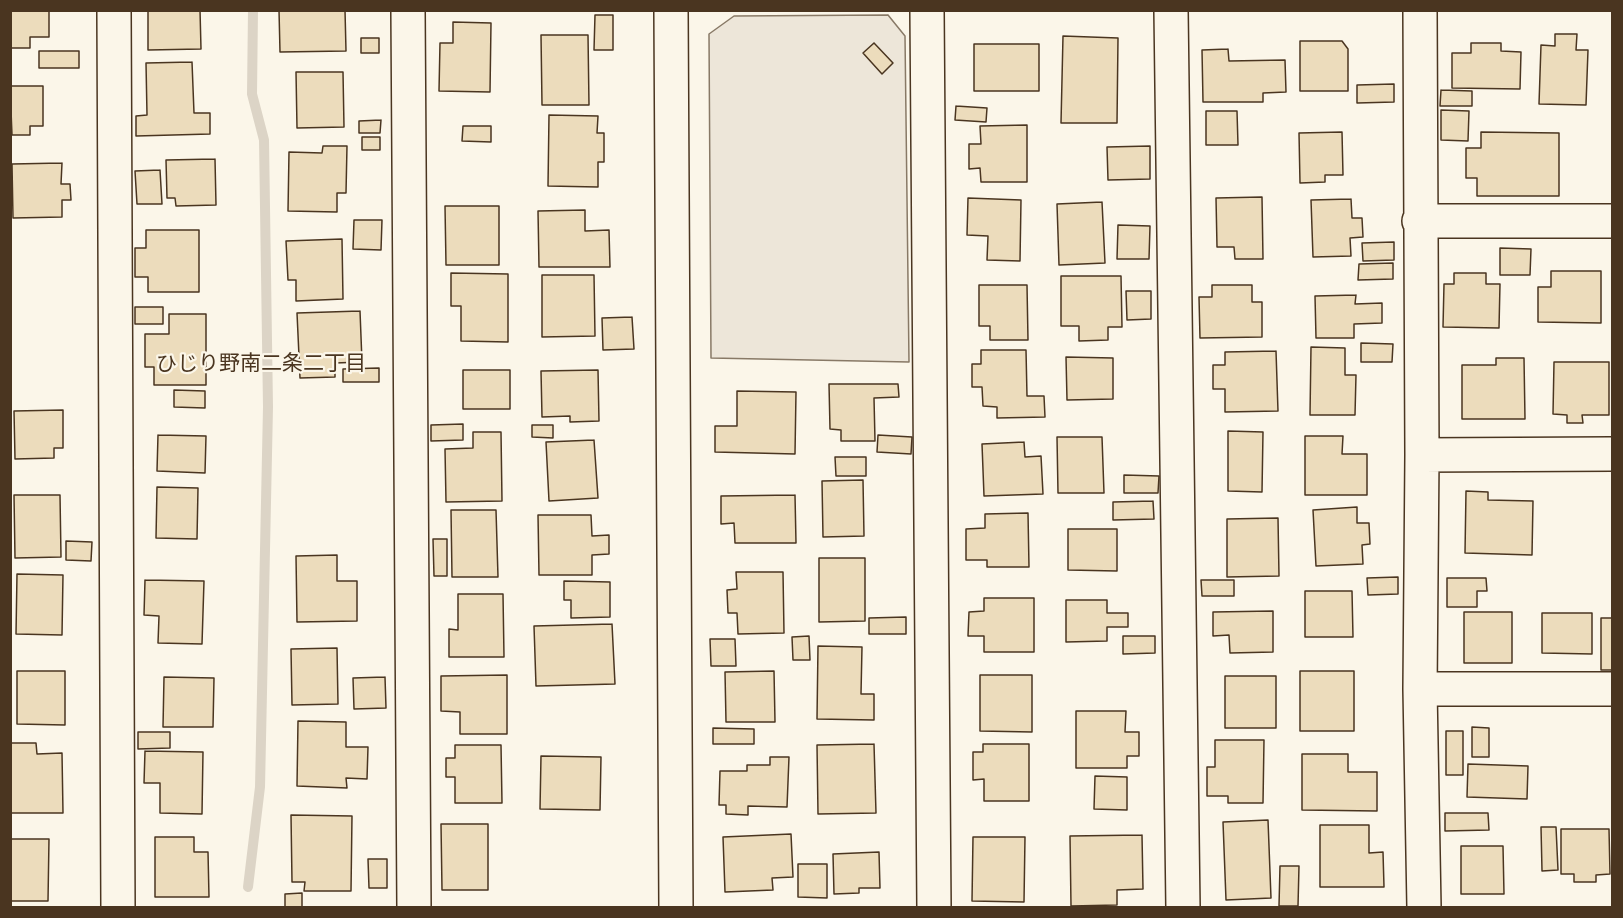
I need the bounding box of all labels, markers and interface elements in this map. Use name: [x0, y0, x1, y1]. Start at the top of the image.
district label: ひじり野南二条二丁目: [156, 350, 366, 376]

